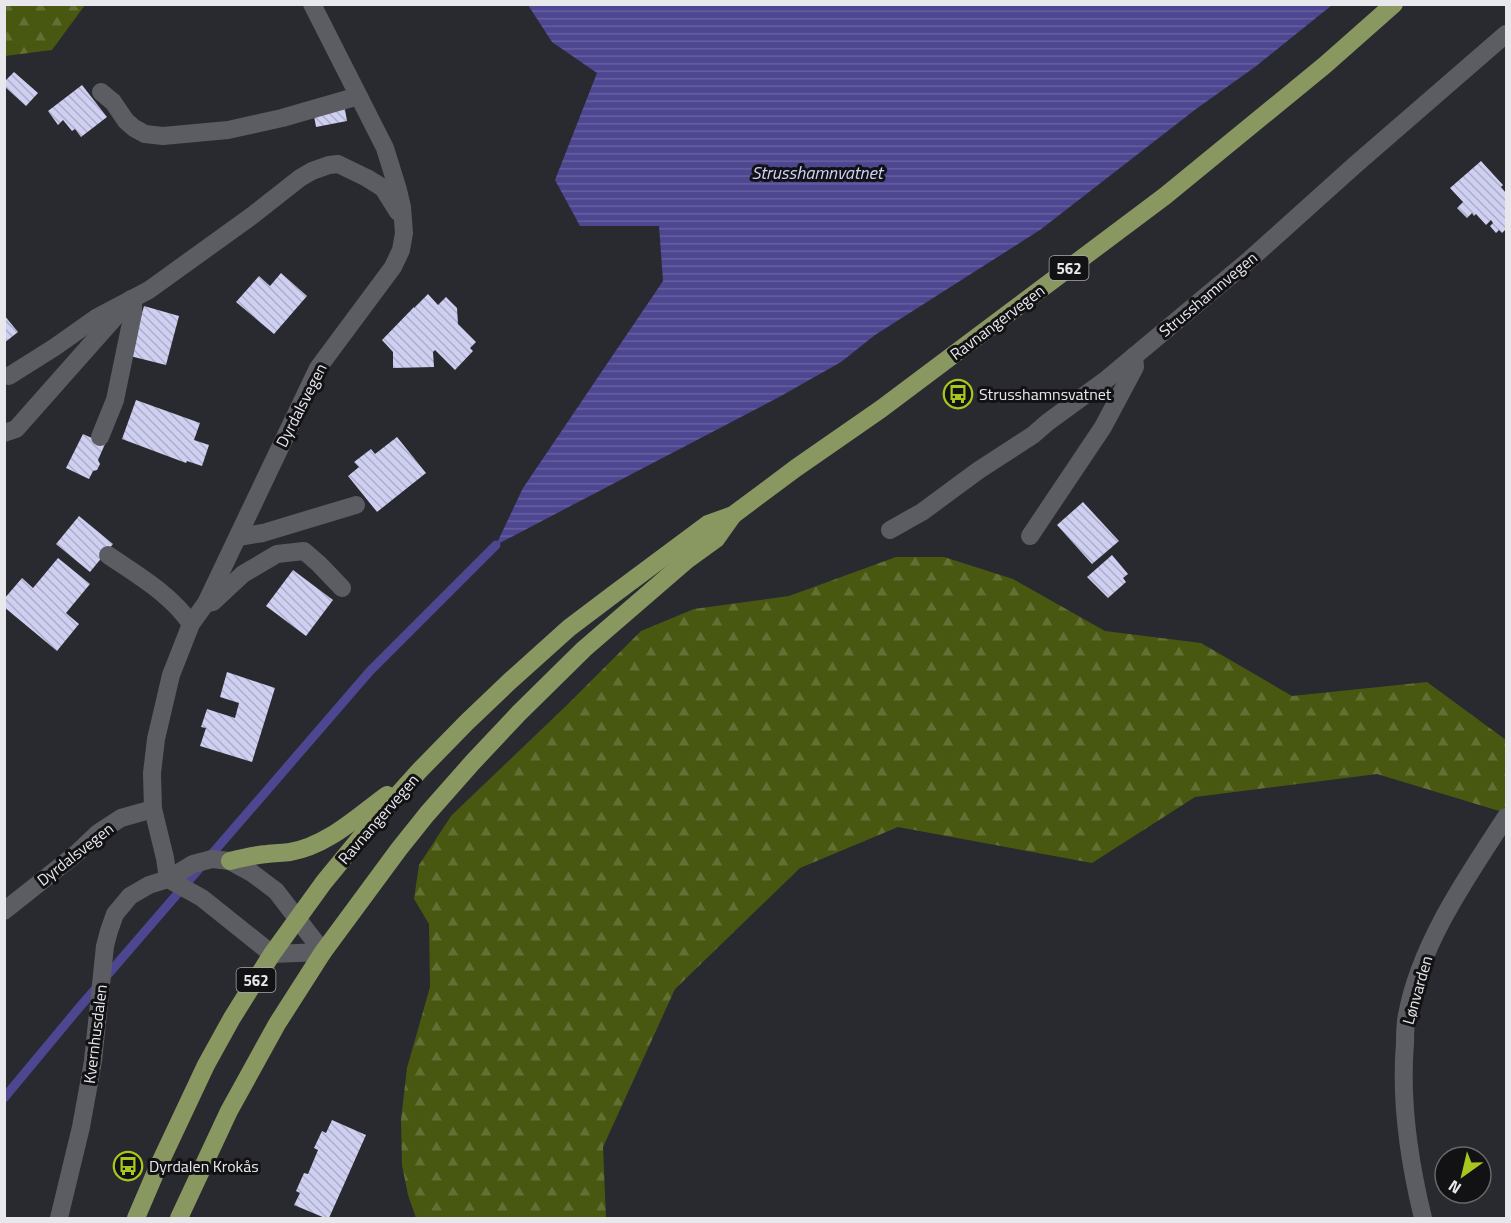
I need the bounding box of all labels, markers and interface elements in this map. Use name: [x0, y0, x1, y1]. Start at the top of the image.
water label: Strusshamnvatnet: [751, 159, 885, 186]
street label: Strusshamnvegen: [1154, 246, 1262, 342]
road number: 562: [1050, 256, 1088, 280]
street label: Ravnangervegen: [945, 278, 1049, 366]
street label: Dyrdalsvegen: [270, 359, 332, 451]
bus stop icon: Strusshamnsvatnet: [942, 378, 974, 410]
place label: Strusshamnsvatnet: [979, 382, 1112, 406]
street label: Ravnangervegen: [332, 768, 424, 870]
street label: Dyrdalsvegen: [32, 816, 118, 892]
street label: Lønvarden: [1396, 953, 1438, 1027]
road number: 562: [236, 968, 276, 992]
street label: Kvernhusdalen: [77, 983, 113, 1085]
north arrow: [1433, 1145, 1493, 1205]
bus stop icon: Dyrdalen Krokås: [112, 1150, 144, 1182]
place label: Dyrdalen Krokås: [149, 1154, 259, 1178]
text: N: [1443, 1174, 1466, 1200]

